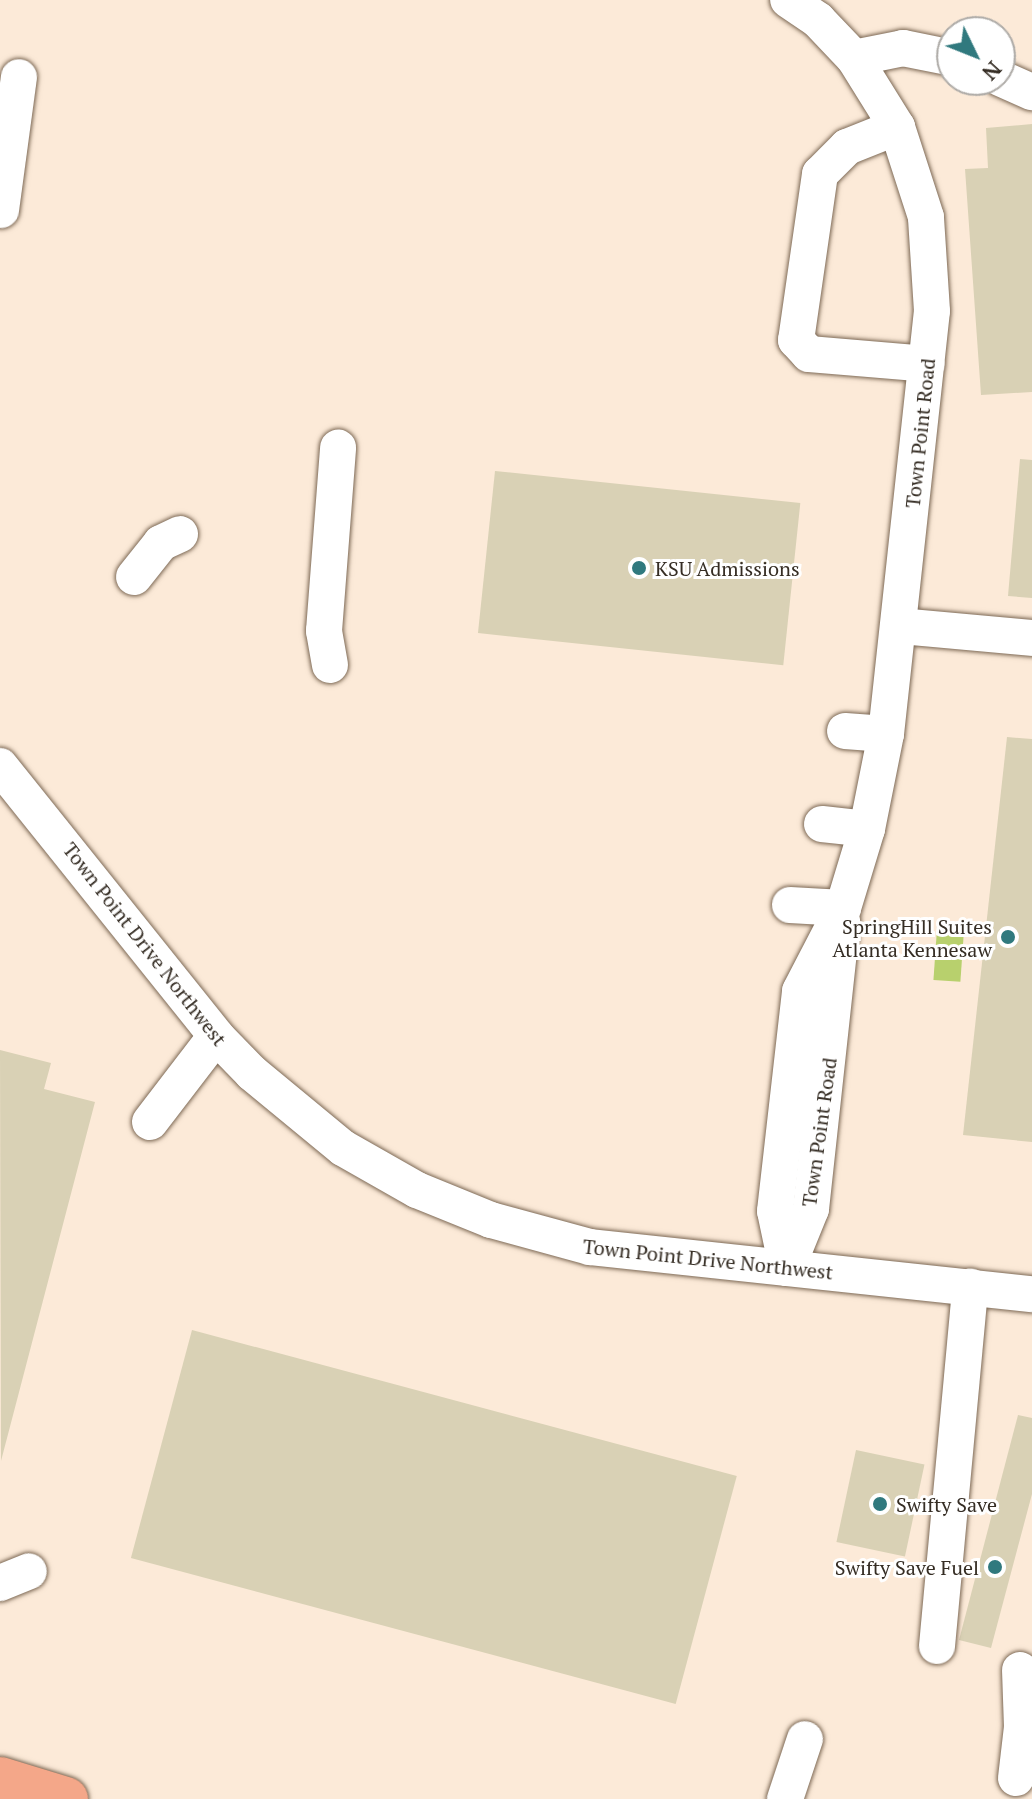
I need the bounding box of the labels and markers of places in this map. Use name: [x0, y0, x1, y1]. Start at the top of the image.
place label: KSU Admissions: [655, 556, 800, 580]
marker: KSU Admissions: [630, 559, 648, 577]
place label: SpringHill Suites Atlanta Kennesaw: [832, 914, 992, 961]
marker: SpringHill Suites Atlanta Kennesaw: [999, 928, 1017, 946]
place label: Swifty Save: [896, 1492, 997, 1516]
marker: Swifty Save: [871, 1495, 889, 1513]
place label: Swifty Save Fuel: [835, 1555, 979, 1579]
marker: Swifty Save Fuel: [986, 1558, 1004, 1576]

